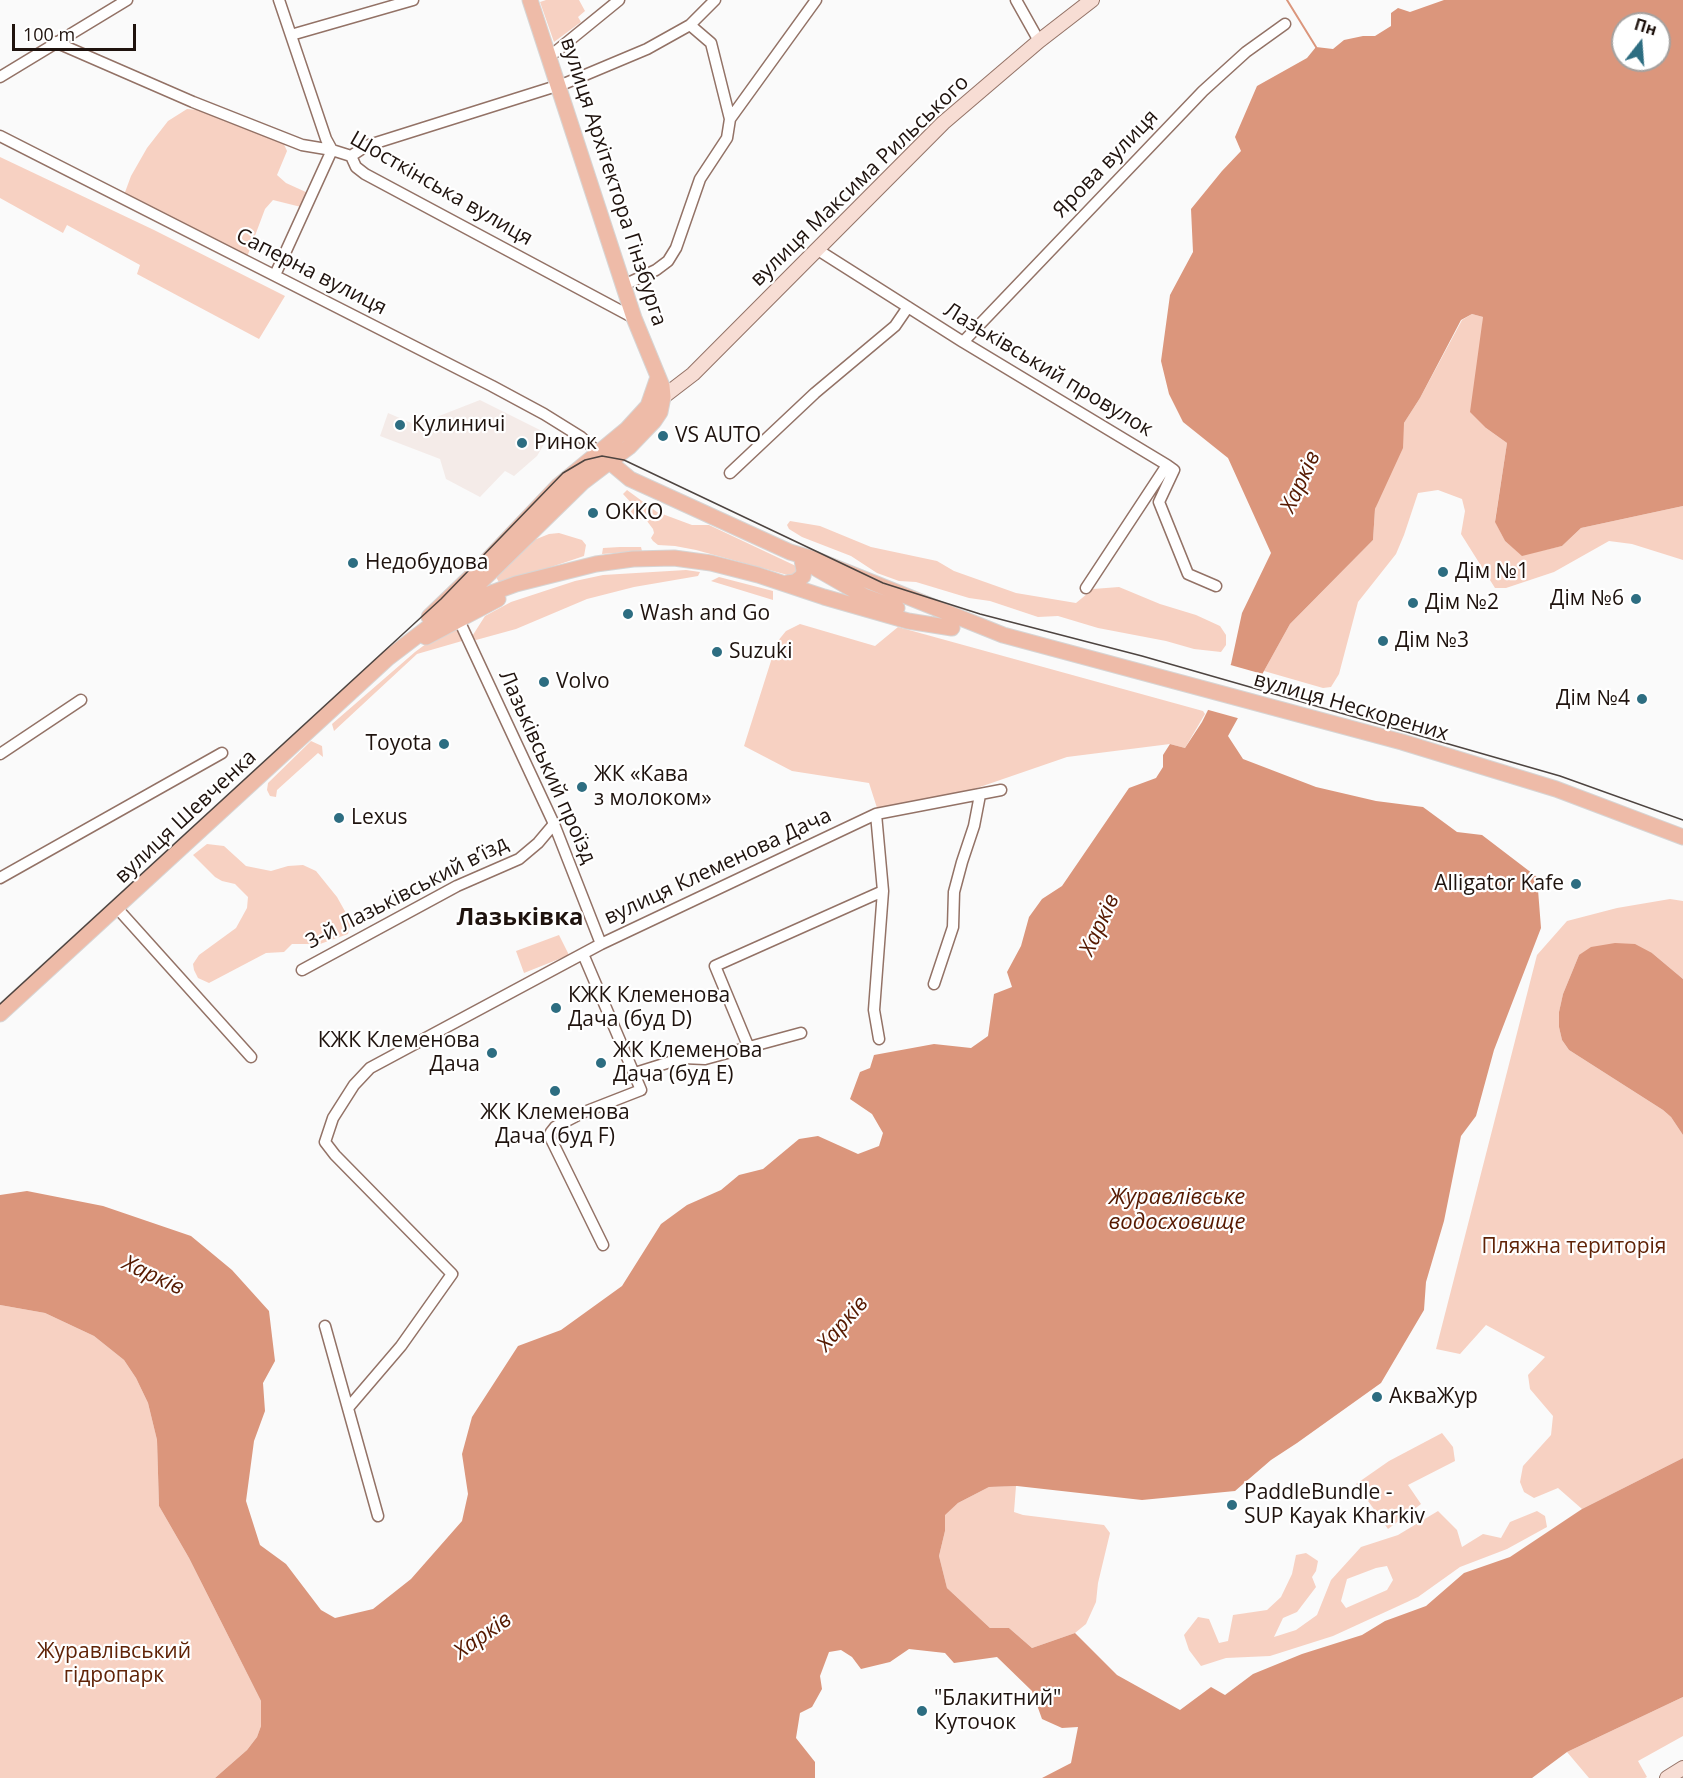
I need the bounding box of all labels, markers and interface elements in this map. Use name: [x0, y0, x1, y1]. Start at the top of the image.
scale bar: [15, 12, 140, 50]
north arrow: [1611, 12, 1671, 72]
text: Пн: [1632, 13, 1660, 41]
text: 100 m: [23, 22, 75, 46]
street label: вулиця Архітектора Гінзбурга: [554, 35, 672, 329]
street label: вулиця Максима Рильського: [746, 70, 974, 292]
street label: Ярова вулиця: [1048, 105, 1164, 223]
street label: Шосткінська вулиця: [345, 126, 537, 252]
street label: Саперна вулиця: [231, 223, 391, 321]
street label: Лазьківський провулок: [939, 298, 1157, 442]
place label: Кулиничі: [412, 412, 505, 438]
marker: Кулиничі: [393, 418, 407, 432]
place label: VS AUTO: [675, 423, 761, 449]
marker: VS AUTO: [656, 429, 670, 443]
place label: Ринок: [534, 430, 597, 456]
marker: Ринок: [515, 436, 529, 450]
water label: Харків: [1275, 447, 1327, 517]
place label: ОККО: [605, 500, 663, 526]
marker: ОККО: [586, 506, 600, 520]
place label: Недобудова: [365, 550, 488, 576]
marker: Недобудова: [346, 556, 360, 570]
place label: Дім №1: [1455, 559, 1529, 585]
marker: Дім №1: [1436, 565, 1450, 579]
place label: Дім №6: [1550, 586, 1624, 612]
place label: Дім №2: [1425, 590, 1499, 616]
marker: Дім №6: [1629, 592, 1643, 606]
marker: Дім №2: [1406, 596, 1420, 610]
place label: Wash and Go: [640, 601, 770, 627]
marker: Wash and Go: [621, 607, 635, 621]
place label: Дім №3: [1395, 628, 1469, 654]
marker: Дім №3: [1376, 634, 1390, 648]
place label: Suzuki: [729, 639, 792, 665]
marker: Suzuki: [710, 645, 724, 659]
street label: Лазьківський проїзд: [493, 667, 601, 867]
street label: вулиця Нескорених: [1251, 667, 1451, 747]
place label: Volvo: [556, 669, 610, 695]
marker: Volvo: [537, 675, 551, 689]
place label: Дім №4: [1556, 686, 1630, 712]
marker: Дім №4: [1635, 692, 1649, 706]
place label: Toyota: [365, 731, 432, 757]
marker: Toyota: [437, 737, 451, 751]
street label: вулиця Шевченка: [110, 745, 262, 889]
place label: ЖК «Кава з молоком»: [594, 762, 712, 812]
marker: ЖК «Кава з молоком»: [575, 780, 589, 794]
street label: вулиця Клеменова Дача: [601, 803, 835, 931]
place label: Lexus: [351, 805, 408, 831]
marker: Lexus: [332, 811, 346, 825]
street label: 3-й Лазьківський в’їзд: [302, 831, 512, 955]
place label: Alligator Kafe: [1434, 871, 1564, 897]
marker: Alligator Kafe: [1569, 877, 1583, 891]
water label: Харків: [1074, 890, 1126, 960]
district label: Лазьківка: [456, 904, 584, 932]
place label: КЖК Клеменова Дача (буд D): [568, 983, 730, 1033]
marker: КЖК Клеменова Дача (буд D): [549, 1001, 563, 1015]
place label: КЖК Клеменова Дача: [318, 1028, 480, 1078]
place label: ЖК Клеменова Дача (буд Е): [613, 1038, 762, 1088]
marker: КЖК Клеменова Дача: [485, 1046, 499, 1060]
marker: ЖК Клеменова Дача (буд Е): [594, 1056, 608, 1070]
marker: ЖК Клеменова Дача (буд F): [548, 1084, 562, 1098]
place label: ЖК Клеменова Дача (буд F): [480, 1100, 630, 1150]
water label: Журавлівське водосховище: [1109, 1185, 1245, 1236]
park label: Пляжна територія: [1482, 1234, 1666, 1260]
water label: Харків: [118, 1250, 188, 1302]
water label: Харків: [812, 1291, 874, 1357]
place label: АкваЖур: [1389, 1384, 1478, 1410]
marker: АкваЖур: [1370, 1390, 1384, 1404]
place label: PaddleBundle - SUP Kayak Kharkiv: [1244, 1480, 1425, 1530]
marker: PaddleBundle - SUP Kayak Kharkiv: [1225, 1498, 1239, 1512]
water label: Харків: [449, 1607, 517, 1665]
park label: Журавлівський гідропарк: [37, 1639, 191, 1689]
place label: "Блакитний" Куточок: [934, 1686, 1061, 1736]
marker: "Блакитний" Куточок: [915, 1704, 929, 1718]

